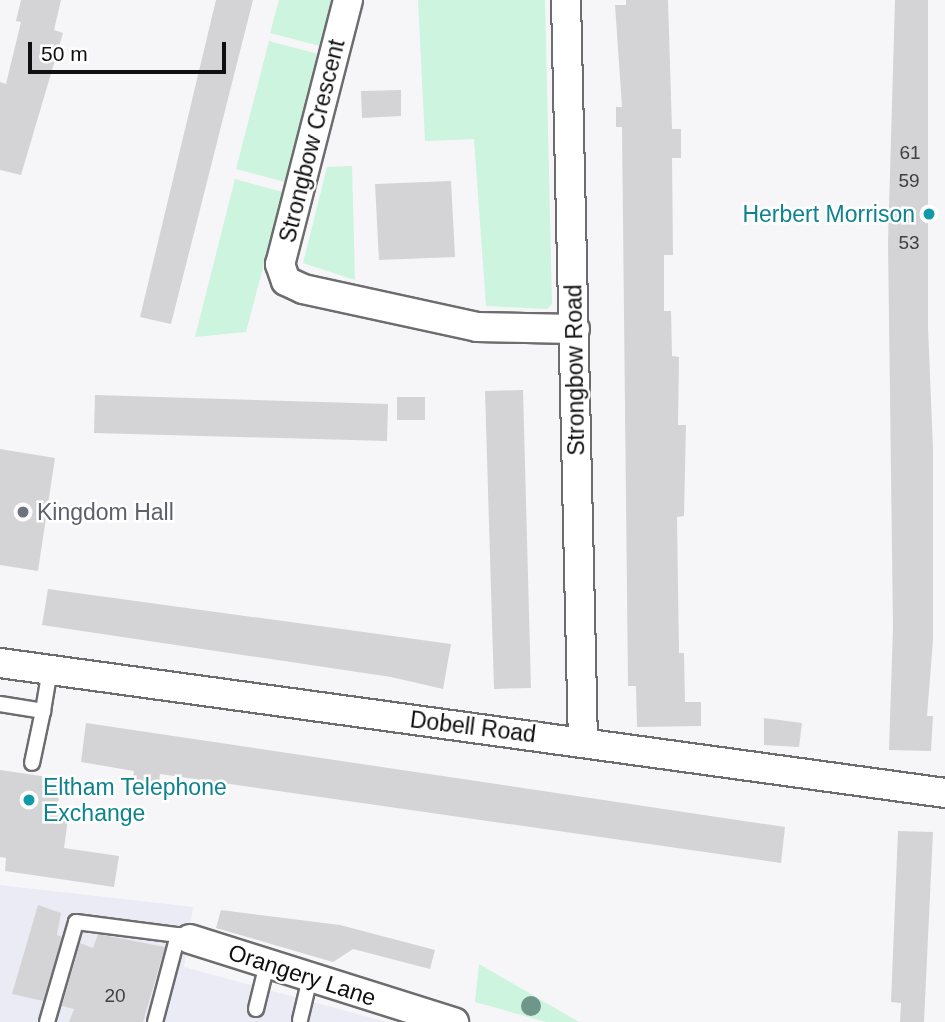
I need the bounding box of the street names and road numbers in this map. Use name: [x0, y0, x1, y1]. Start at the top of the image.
street label: Strongbow Crescent: [273, 37, 351, 245]
street label: Strongbow Road: [560, 284, 590, 456]
street label: Dobell Road: [409, 706, 537, 748]
street label: Orangery Lane: [225, 938, 379, 1012]

